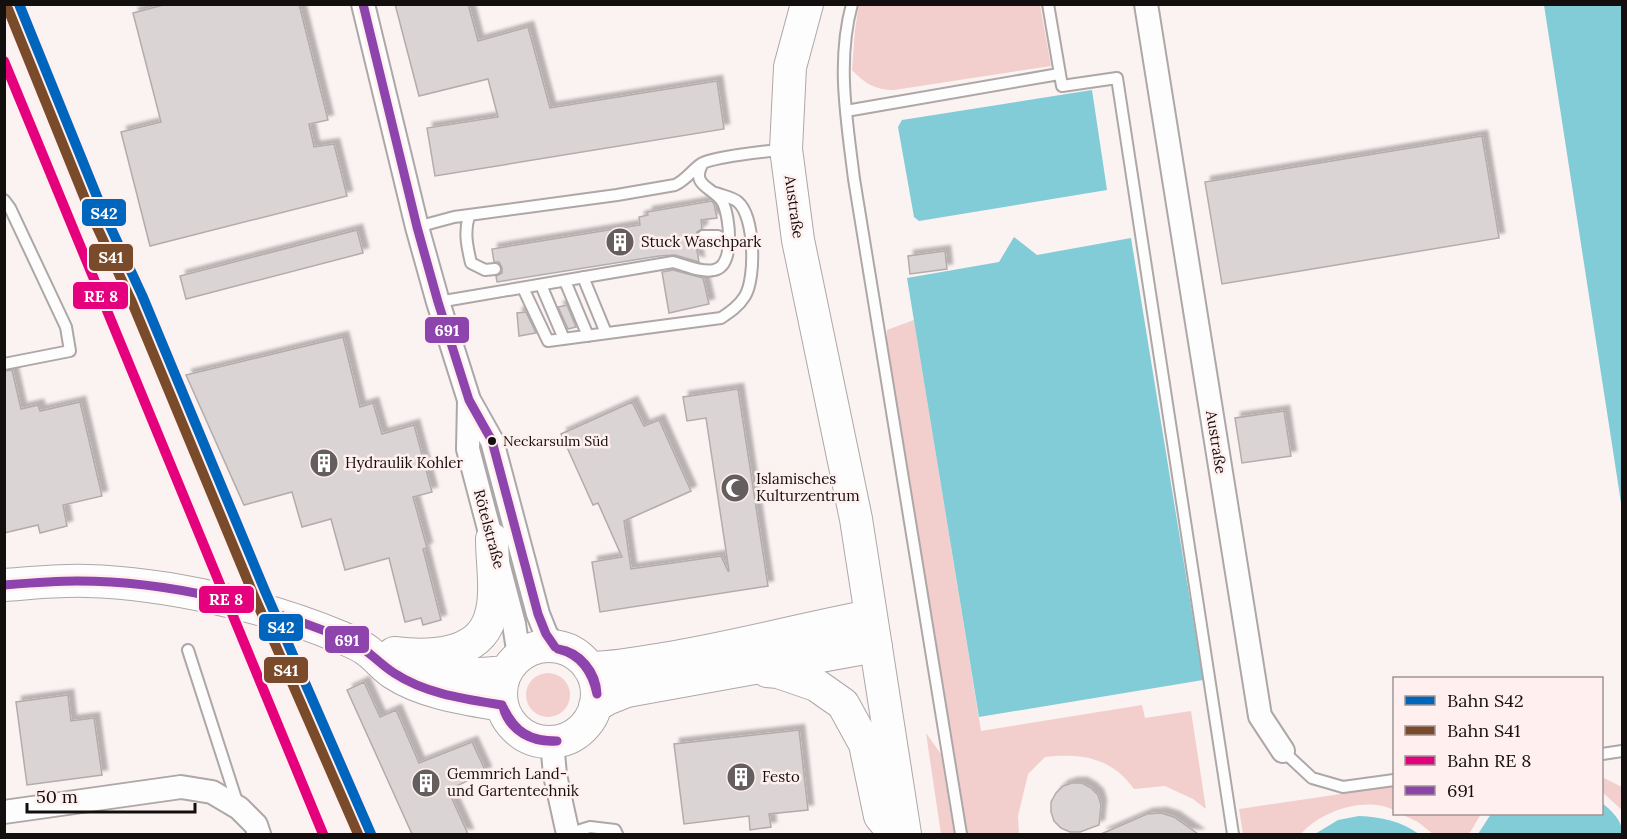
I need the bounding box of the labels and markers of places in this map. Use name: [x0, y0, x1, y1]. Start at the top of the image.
building icon: Stuck Waschpark: [604, 226, 636, 258]
place label: Stuck Waschpark: [641, 232, 761, 251]
place label: Neckarsulm Süd: [503, 432, 609, 450]
marker: Neckarsulm Süd: [486, 435, 498, 447]
building icon: Hydraulik Kohler: [308, 447, 340, 479]
place label: Hydraulik Kohler: [345, 453, 463, 472]
place label: Islamisches Kulturzentrum: [756, 469, 860, 505]
mosque icon: Islamisches Kulturzentrum: [719, 472, 751, 504]
building icon: Festo: [725, 761, 757, 793]
place label: Gemmrich Land- und Gartentechnik: [447, 764, 579, 800]
building icon: Gemmrich Land- und Gartentechnik: [410, 767, 442, 799]
place label: Festo: [762, 767, 800, 786]

